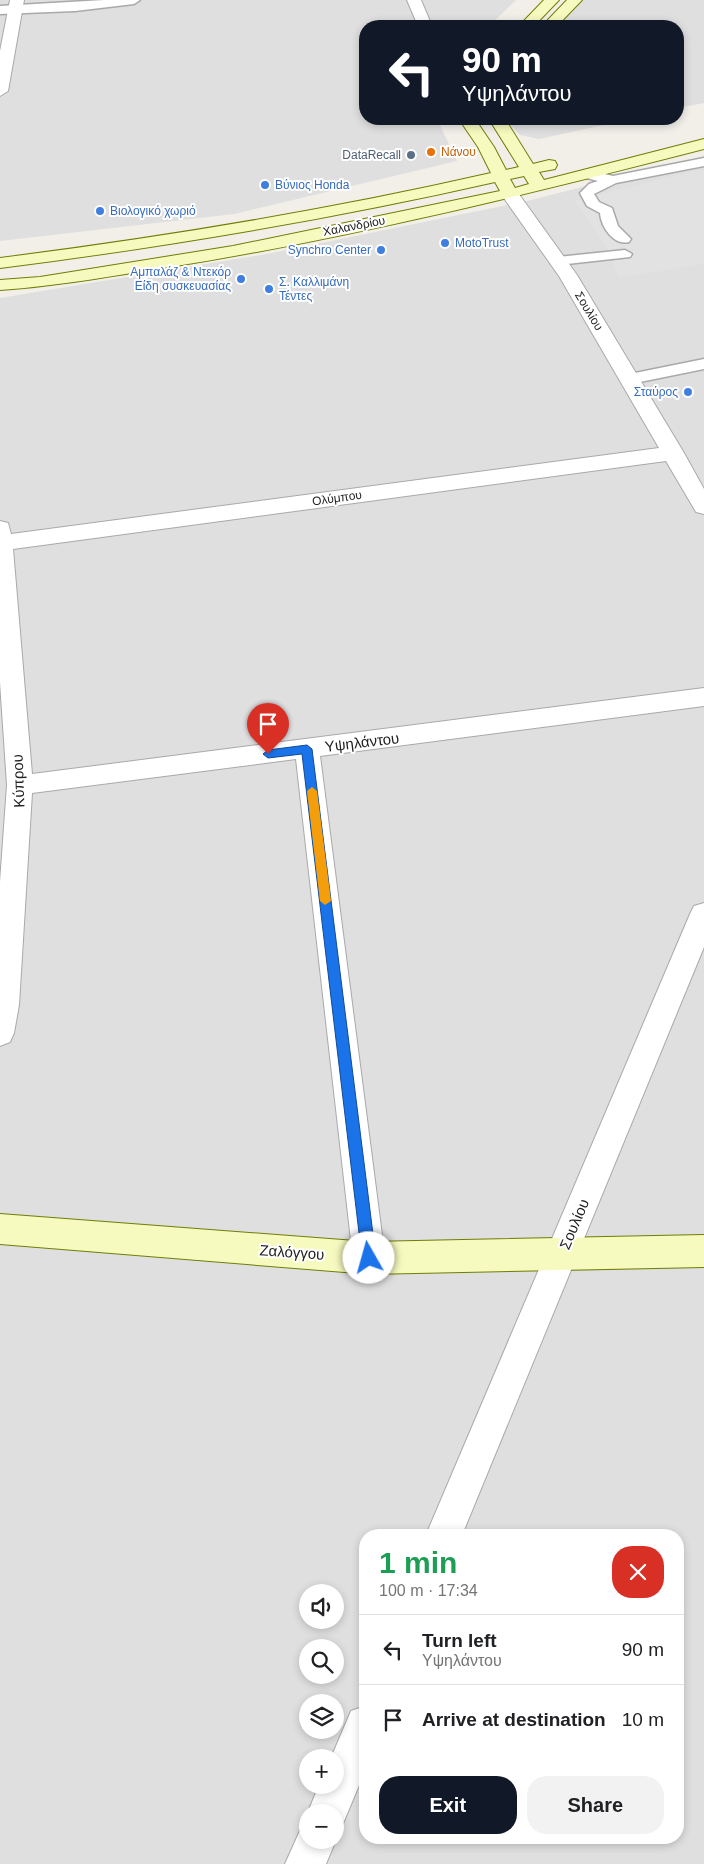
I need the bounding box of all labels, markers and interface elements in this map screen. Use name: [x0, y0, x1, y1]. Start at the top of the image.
icon: left: [379, 40, 444, 105]
text: 90 m: [462, 40, 542, 79]
text: Υψηλάντου: [462, 81, 572, 106]
place label: Νάνου: [441, 145, 476, 159]
marker: Νάνου: [425, 146, 437, 158]
place label: DataRecall: [342, 148, 401, 162]
marker: DataRecall: [405, 149, 417, 161]
place label: Βύνιος Honda: [275, 178, 350, 192]
marker: Βύνιος Honda: [259, 179, 271, 191]
place label: Βιολογικό χωριό: [110, 204, 196, 218]
marker: Βιολογικό χωριό: [94, 205, 106, 217]
street label: Χαλανδρίου: [322, 213, 386, 239]
place label: MotoTrust: [455, 236, 509, 250]
marker: MotoTrust: [439, 237, 451, 249]
place label: Synchro Center: [288, 243, 371, 257]
marker: Synchro Center: [375, 244, 387, 256]
place label: Αμπαλάζ & Ντεκόρ Είδη συσκευασίας: [130, 265, 231, 293]
marker: Αμπαλάζ & Ντεκόρ Είδη συσκευασίας: [235, 273, 247, 285]
place label: Σ. Καλλιμάνη Τέντες: [279, 275, 349, 303]
marker: Σ. Καλλιμάνη Τέντες: [263, 283, 275, 295]
street label: Σουλίου: [572, 289, 606, 333]
place label: Σταύρος: [634, 385, 678, 399]
marker: Σταύρος: [682, 386, 694, 398]
street label: Ολύμπου: [311, 488, 363, 508]
pin: [247, 703, 289, 754]
icon: arrive: [254, 710, 282, 738]
street label: Υψηλάντου: [324, 729, 400, 755]
street label: Κύπρου: [9, 754, 27, 808]
street label: Σουλίου: [556, 1196, 592, 1252]
position arrow: [342, 1231, 394, 1283]
street label: Ζαλόγγου: [259, 1241, 325, 1263]
text: 1 min: [379, 1546, 457, 1579]
button: close: [612, 1546, 664, 1598]
text: 100 m · 17:34: [379, 1582, 478, 1599]
map controls: [299, 1584, 344, 1849]
button: sound: [299, 1584, 344, 1629]
text: Turn left: [422, 1630, 497, 1651]
icon: left: [379, 1636, 407, 1664]
button: search: [299, 1639, 344, 1684]
text: 90 m: [622, 1639, 664, 1660]
text: Υψηλάντου: [422, 1652, 502, 1669]
button: layers: [299, 1694, 344, 1739]
icon: arrive: [379, 1706, 407, 1734]
text: Arrive at destination: [422, 1709, 606, 1730]
text: 10 m: [622, 1709, 664, 1730]
button: +: [299, 1749, 344, 1794]
button: Exit: [379, 1776, 517, 1834]
button: Share: [527, 1776, 664, 1834]
button: −: [299, 1804, 344, 1849]

